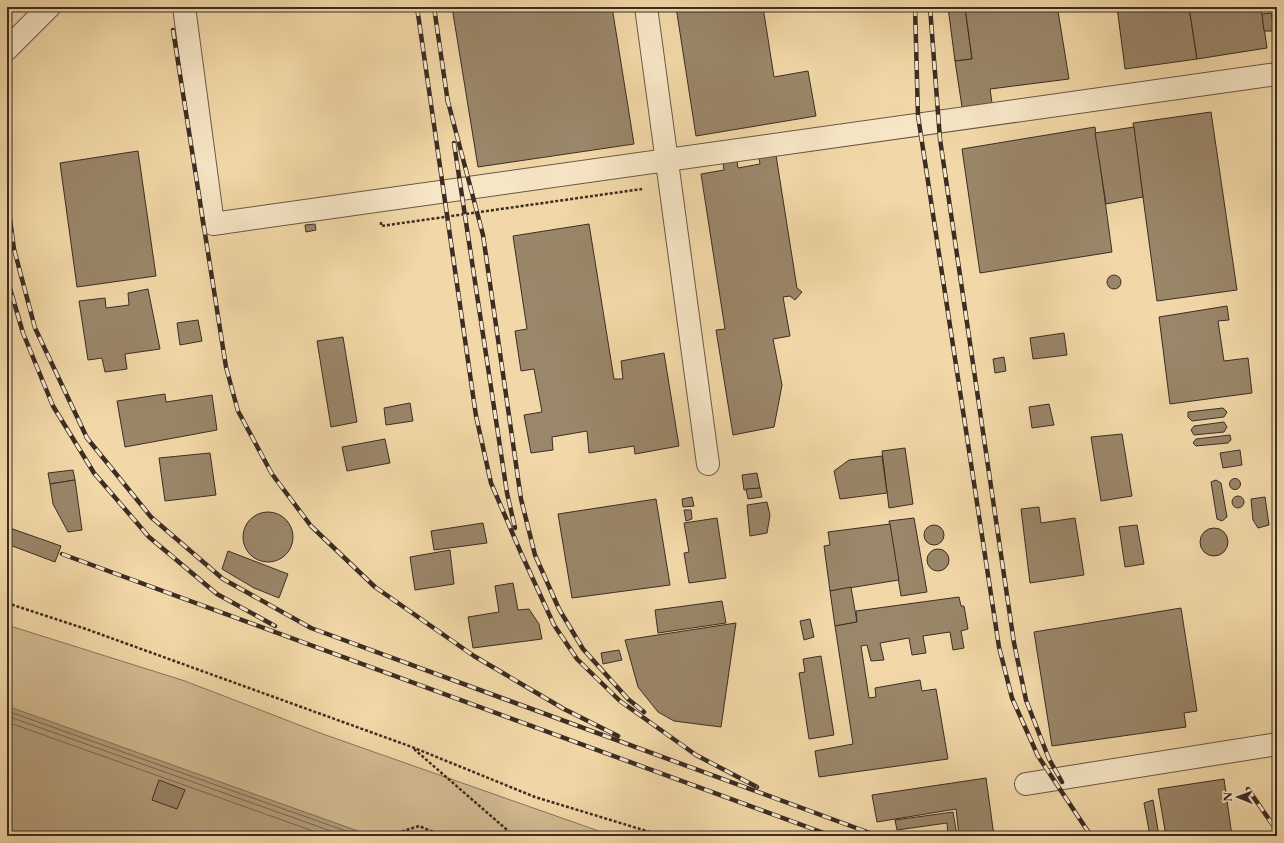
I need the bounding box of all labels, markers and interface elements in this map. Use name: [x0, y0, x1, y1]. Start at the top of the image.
north arrow: [1218, 777, 1258, 817]
text: N: [1221, 791, 1235, 802]

